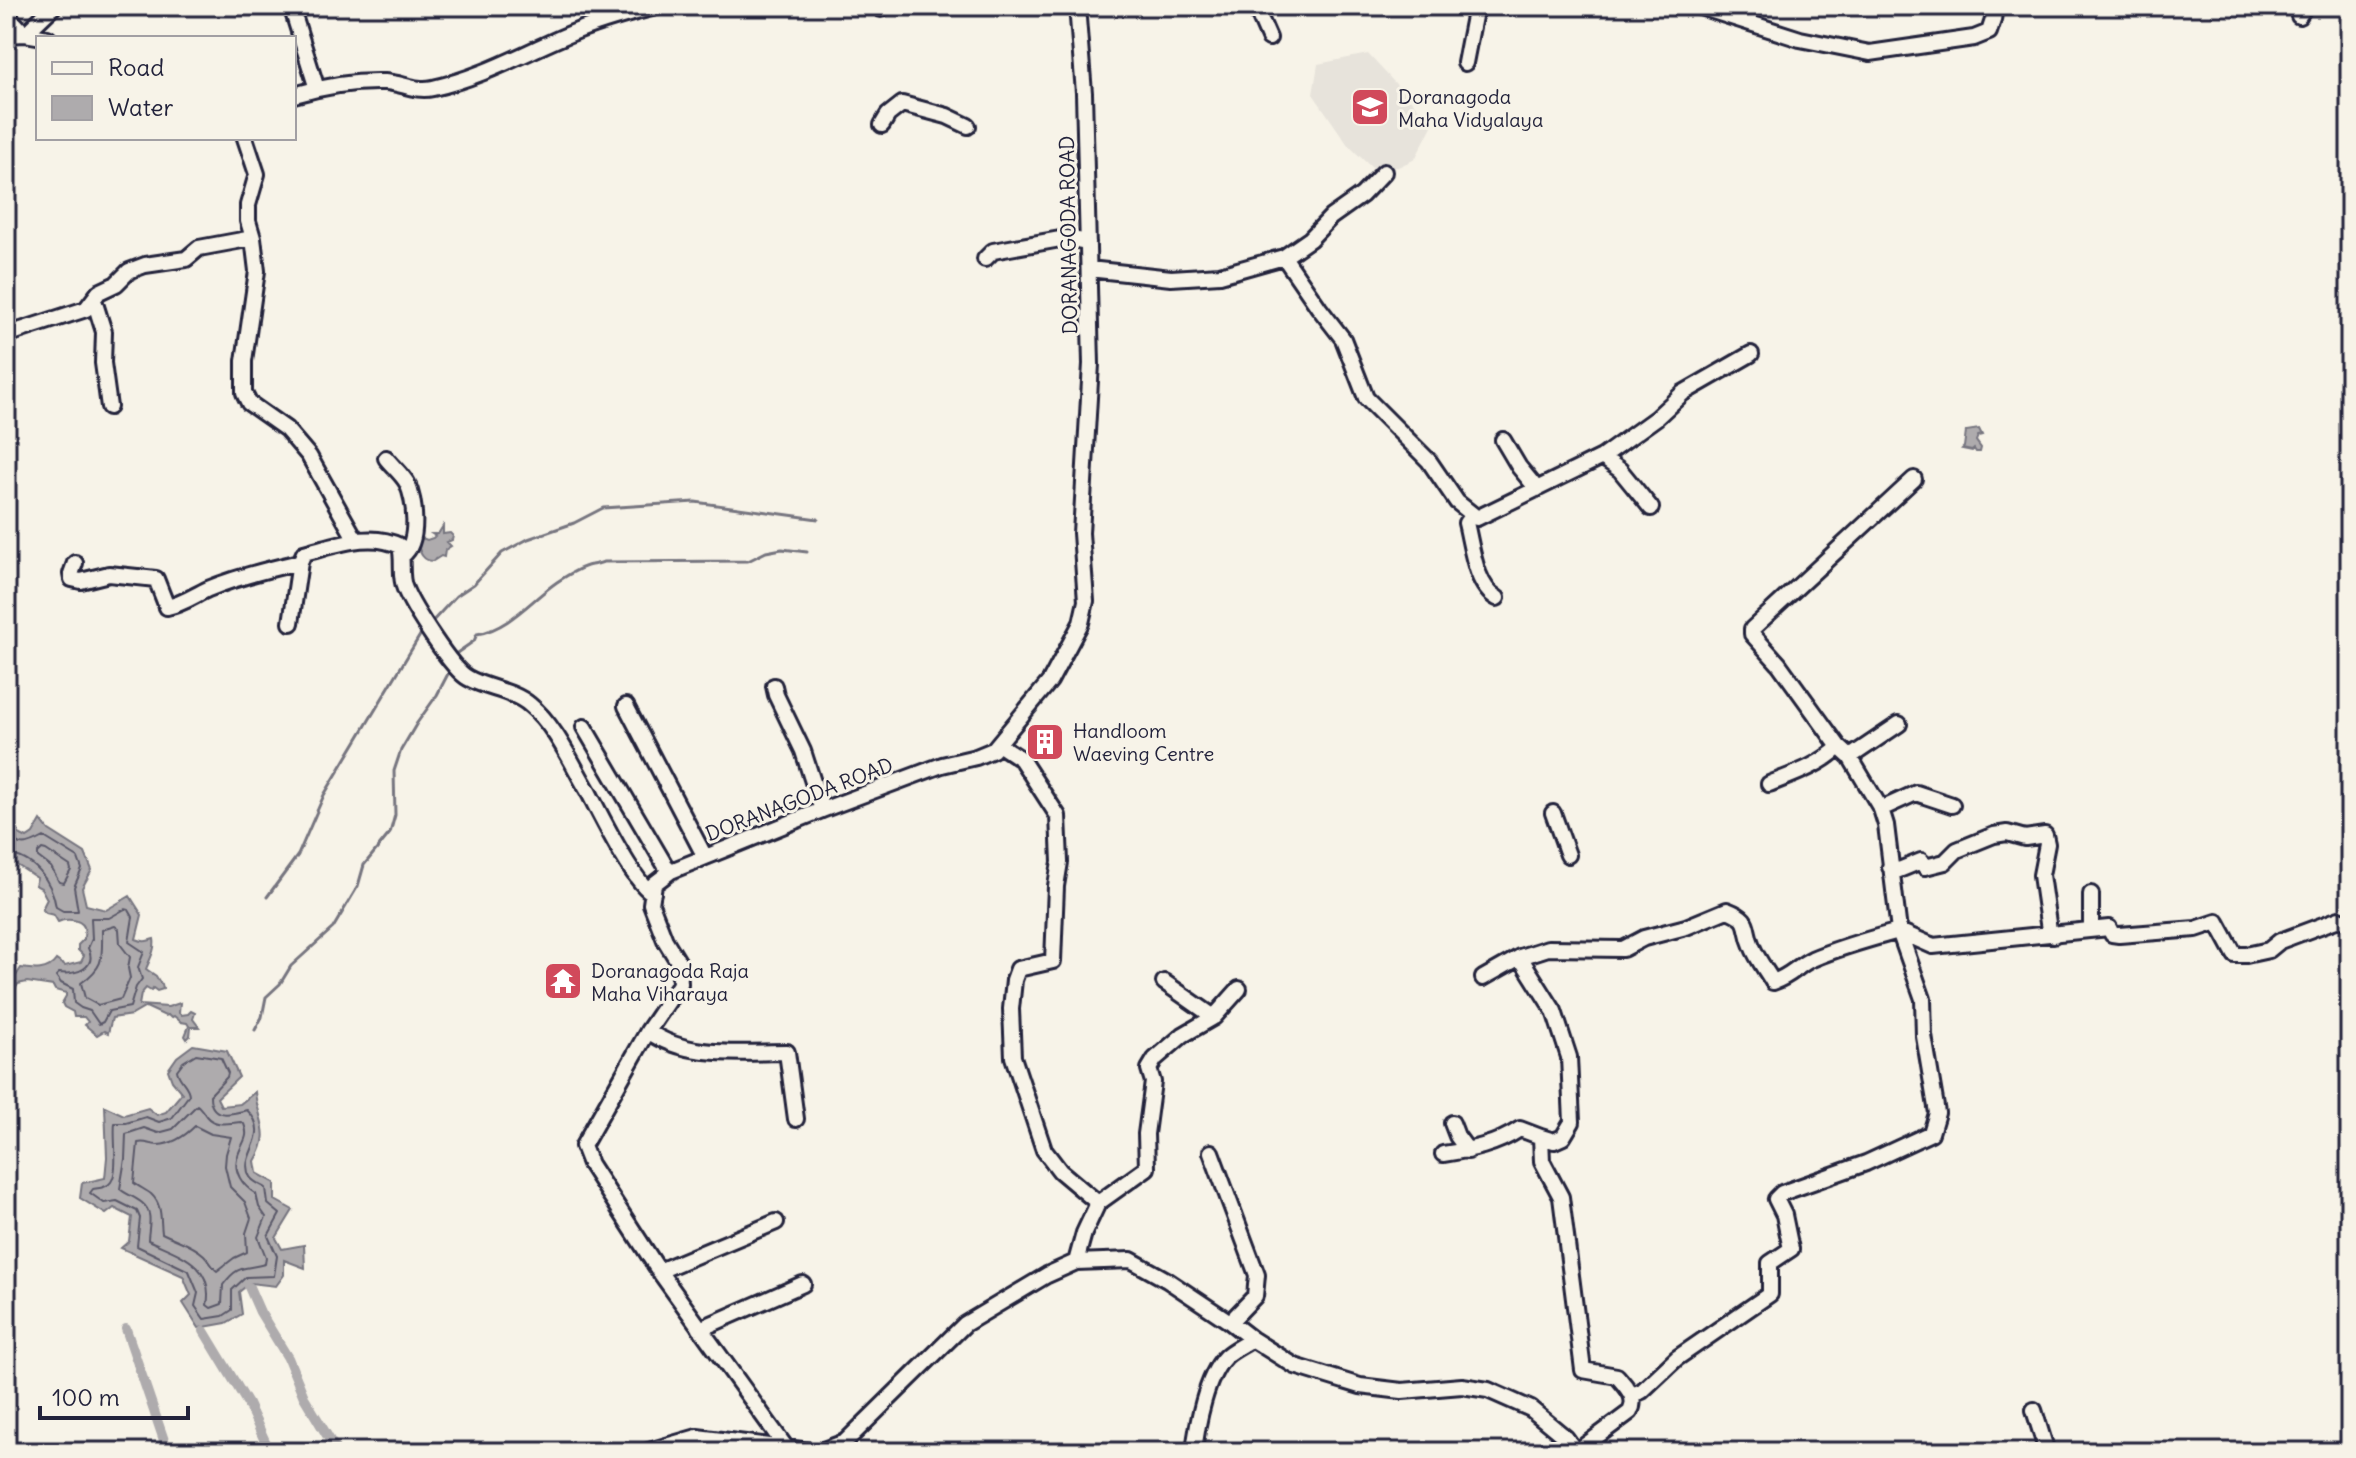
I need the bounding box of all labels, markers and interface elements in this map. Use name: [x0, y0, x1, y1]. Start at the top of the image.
legend: [36, 36, 296, 140]
text: Road: [108, 52, 164, 82]
place label: Doranagoda Maha Vidyalaya: [1398, 84, 1543, 132]
school or university icon: Doranagoda Maha Vidyalaya: [1349, 86, 1391, 128]
text: Water: [108, 92, 173, 122]
street label: DORANAGODA ROAD: [1054, 135, 1082, 335]
place label: Handloom Waeving Centre: [1073, 718, 1214, 766]
building icon: Handloom Waeving Centre: [1024, 721, 1066, 763]
street label: DORANAGODA ROAD: [702, 752, 896, 846]
place label: Doranagoda Raja Maha Viharaya: [591, 958, 749, 1006]
temple icon: Doranagoda Raja Maha Viharaya: [542, 960, 584, 1002]
scale bar: [40, 1370, 188, 1420]
text: 100 m: [52, 1382, 120, 1412]

